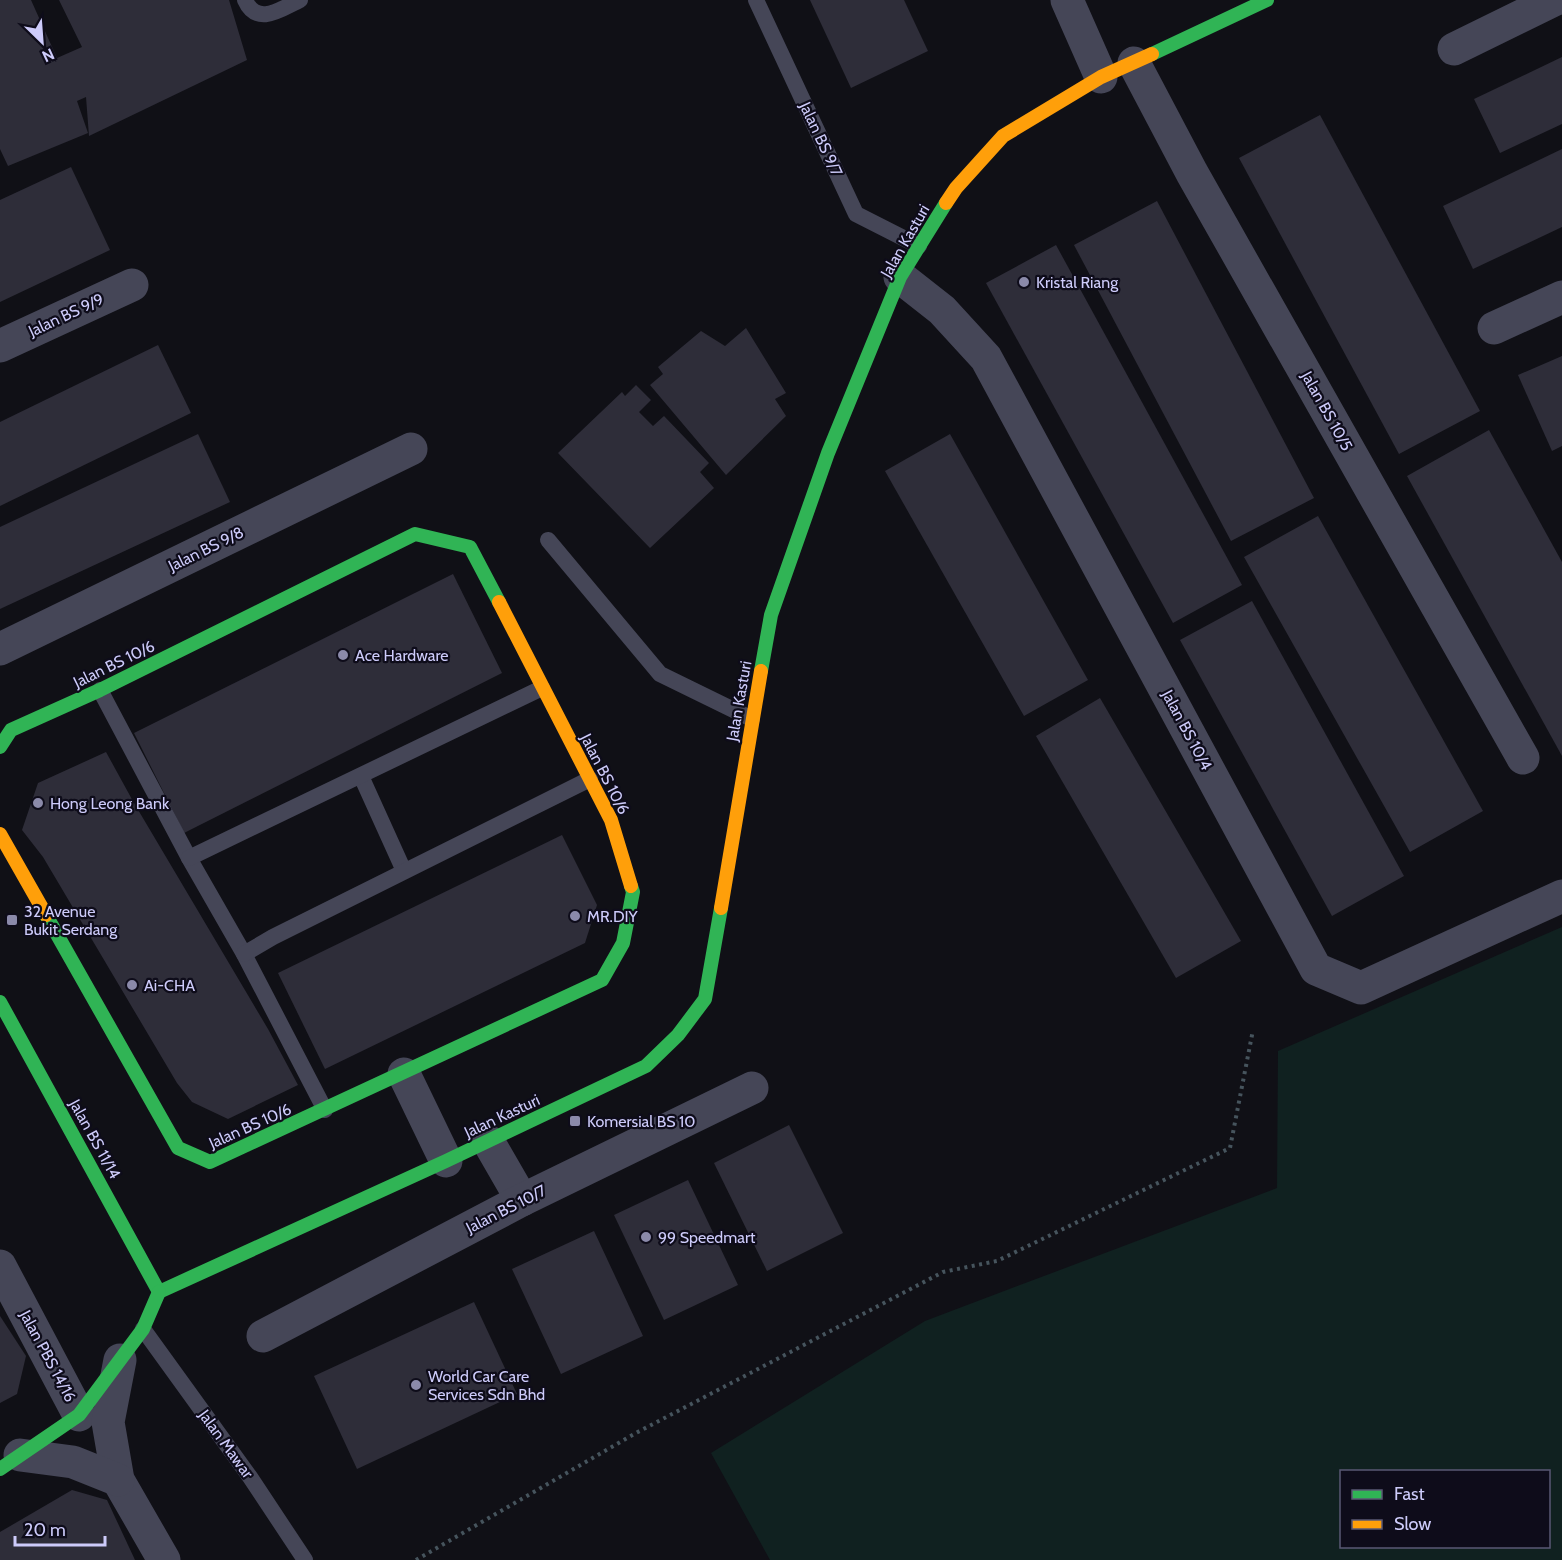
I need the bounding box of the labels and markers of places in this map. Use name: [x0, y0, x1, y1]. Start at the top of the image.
place label: Kristal Riang: [1036, 273, 1119, 292]
marker: Kristal Riang: [1017, 275, 1031, 289]
place label: Ace Hardware: [355, 646, 448, 665]
marker: Ace Hardware: [336, 648, 350, 662]
place label: Hong Leong Bank: [50, 794, 170, 813]
marker: Hong Leong Bank: [31, 796, 45, 810]
place label: 32 Avenue Bukit Serdang: [24, 902, 118, 939]
place label: MR.DIY: [587, 907, 639, 926]
marker: MR.DIY: [568, 909, 582, 923]
marker: 32 Avenue Bukit Serdang: [5, 913, 19, 927]
place label: Ai-CHA: [144, 976, 195, 995]
marker: Ai-CHA: [125, 978, 139, 992]
place label: Komersial BS 10: [587, 1112, 695, 1131]
marker: Komersial BS 10: [568, 1114, 582, 1128]
place label: 99 Speedmart: [658, 1228, 756, 1247]
marker: 99 Speedmart: [639, 1230, 653, 1244]
place label: World Car Care Services Sdn Bhd: [428, 1367, 545, 1404]
marker: World Car Care Services Sdn Bhd: [409, 1378, 423, 1392]

